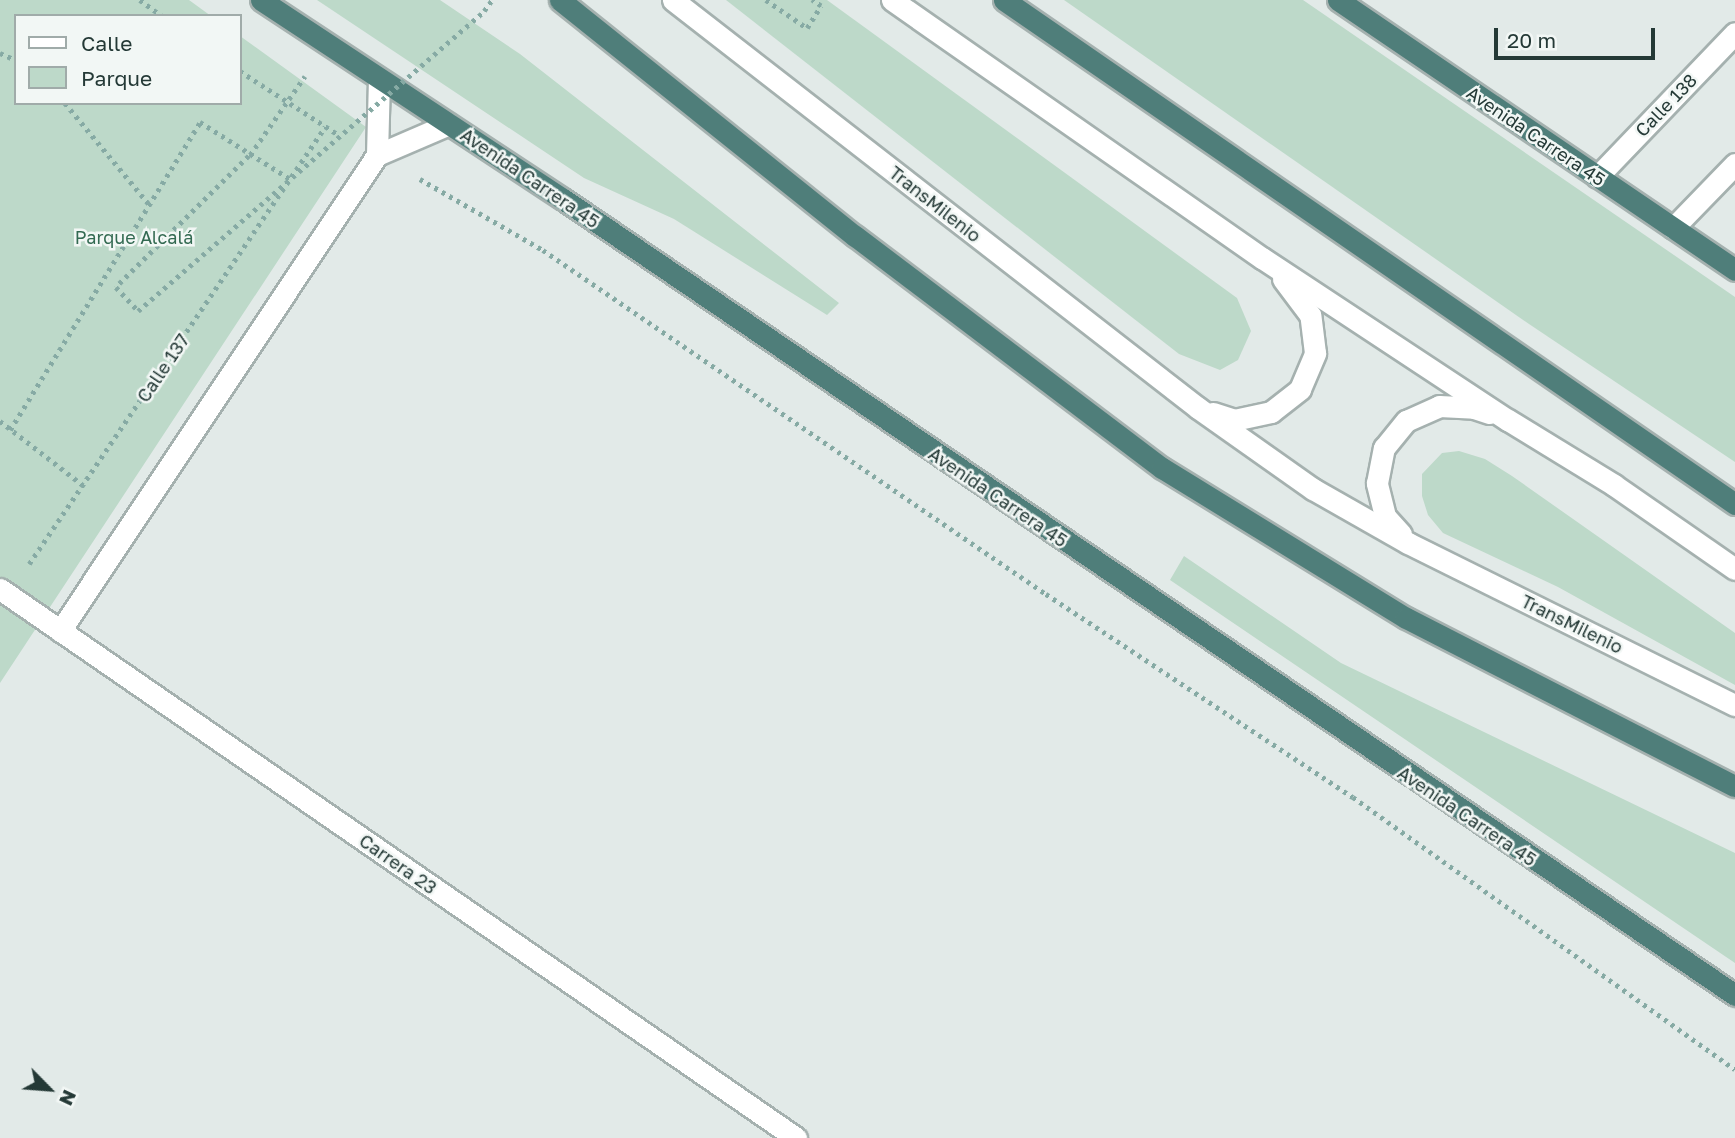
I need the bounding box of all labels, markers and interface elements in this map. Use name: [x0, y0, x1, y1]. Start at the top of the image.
legend: [14, 14, 242, 105]
scale bar: [1497, 14, 1658, 58]
text: 20 m: [1507, 27, 1556, 53]
text: Calle: [81, 30, 133, 56]
text: Parque: [81, 65, 152, 91]
street label: Calle 138: [1631, 69, 1701, 141]
street label: Avenida Carrera 45: [1463, 82, 1609, 190]
street label: Avenida Carrera 45: [457, 124, 603, 232]
street label: TransMilenio: [885, 162, 985, 246]
park label: Parque Alcalá: [75, 226, 193, 248]
street label: Calle 137: [132, 330, 194, 406]
street label: Avenida Carrera 45: [925, 443, 1071, 551]
street label: TransMilenio: [1518, 590, 1626, 658]
street label: Avenida Carrera 45: [1394, 762, 1540, 870]
street label: Carrera 23: [355, 830, 441, 898]
north arrow: [14, 1054, 84, 1124]
text: N: [55, 1087, 82, 1109]

